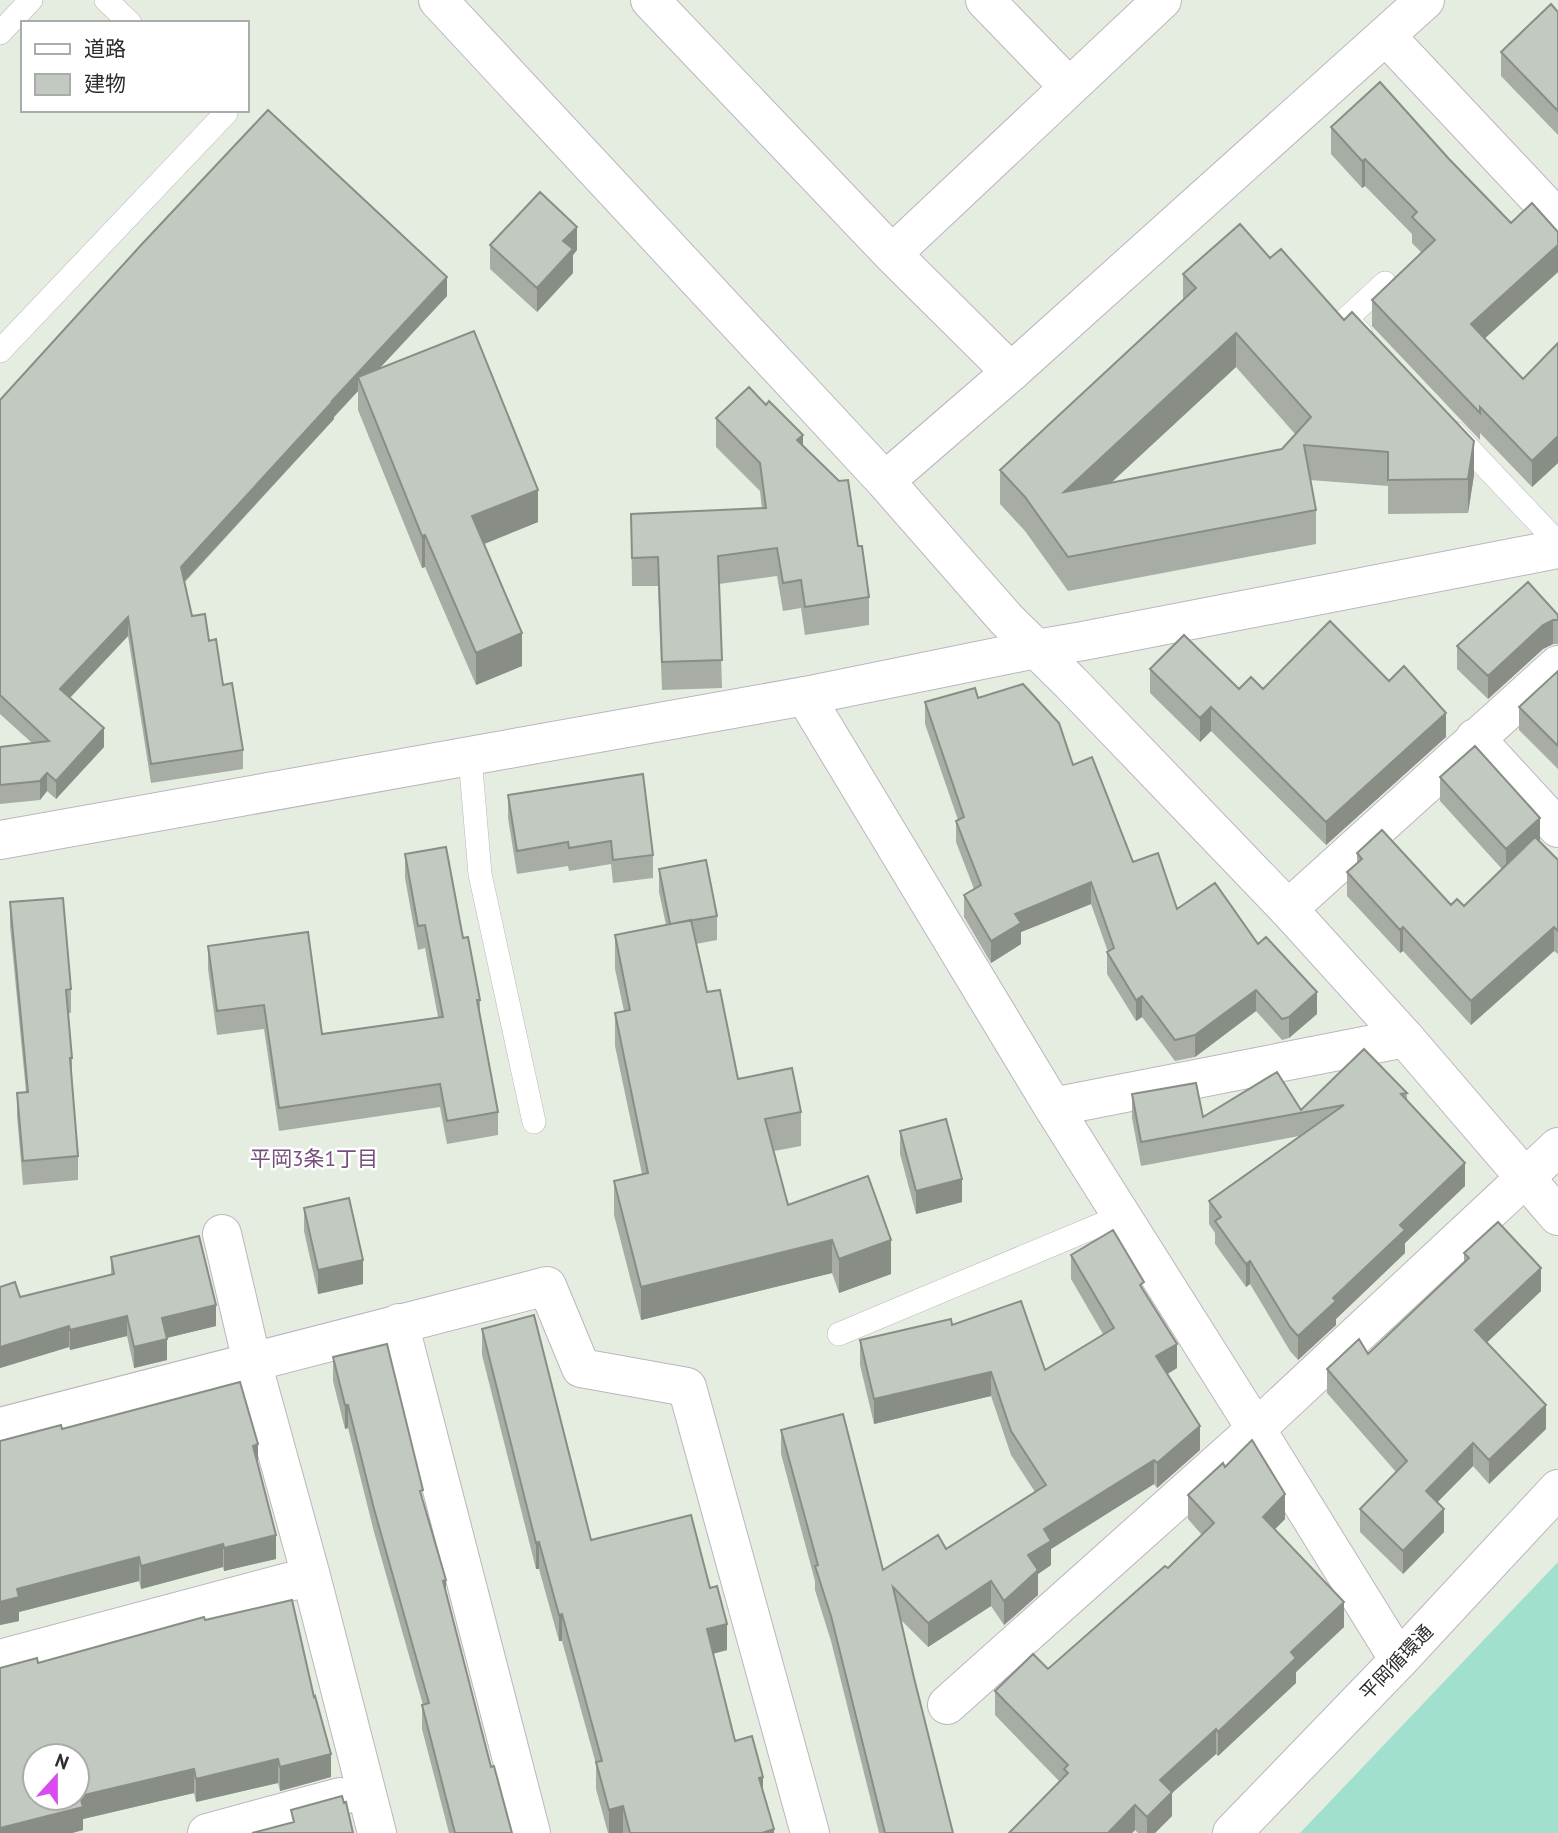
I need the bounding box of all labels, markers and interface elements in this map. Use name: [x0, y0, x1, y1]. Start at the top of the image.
legend: [21, 21, 248, 112]
text: 道路: [84, 35, 126, 62]
text: 建物: [84, 70, 126, 97]
district label: 平岡3条1丁目: [250, 1145, 378, 1172]
street label: 平岡循環通: [1354, 1619, 1438, 1705]
north arrow: [21, 1742, 91, 1812]
text: N: [52, 1748, 72, 1775]

